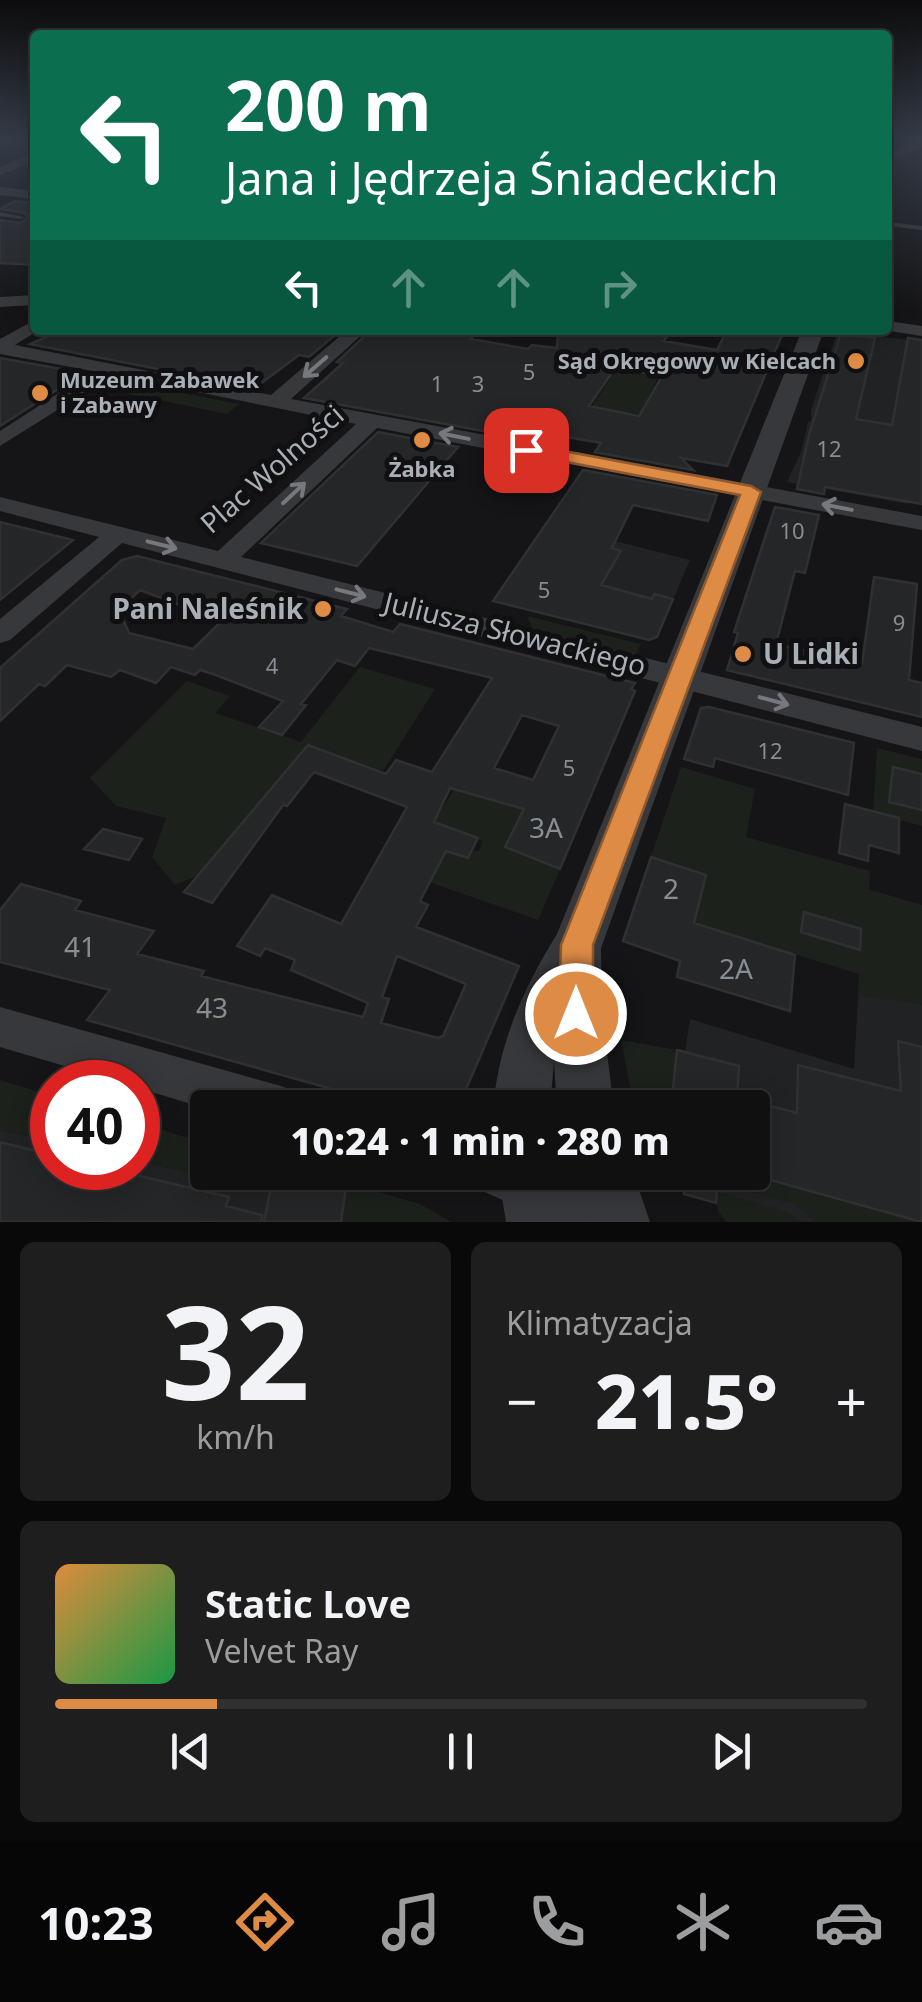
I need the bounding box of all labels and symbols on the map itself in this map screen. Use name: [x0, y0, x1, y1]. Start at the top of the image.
place label: Sąd Okręgowy w Kielcach: [558, 345, 836, 375]
marker: Sąd Okręgowy w Kielcach: [845, 350, 867, 372]
one-way arrow: [303, 356, 328, 379]
house number: 5: [523, 356, 535, 386]
place label: Muzeum Zabawek i Zabawy: [60, 364, 259, 419]
house number: 1: [431, 368, 443, 398]
house number: 3: [472, 368, 484, 398]
marker: Muzeum Zabawek i Zabawy: [29, 382, 51, 404]
street label: Plac Wolności: [191, 395, 351, 541]
pin: [484, 408, 569, 493]
one-way arrow: [439, 426, 471, 445]
marker: Żabka: [411, 429, 433, 451]
house number: 12: [816, 433, 842, 463]
place label: Żabka: [389, 453, 455, 483]
one-way arrow: [281, 482, 306, 505]
one-way arrow: [821, 497, 853, 516]
house number: 10: [779, 515, 805, 545]
one-way arrow: [145, 537, 177, 555]
house number: 5: [538, 574, 550, 604]
street label: Juliusza Słowackiego: [377, 581, 650, 684]
one-way arrow: [335, 584, 367, 603]
place label: Pani Naleśnik: [112, 589, 304, 627]
marker: Pani Naleśnik: [312, 598, 334, 620]
house number: 9: [893, 607, 905, 637]
place label: U Lidki: [763, 634, 859, 672]
marker: U Lidki: [732, 643, 754, 665]
house number: 4: [266, 650, 279, 680]
one-way arrow: [758, 693, 790, 712]
house number: 12: [757, 735, 783, 765]
house number: 5: [563, 752, 575, 782]
house number: 3A: [529, 808, 563, 846]
house number: 2: [663, 869, 679, 907]
house number: 41: [64, 927, 96, 965]
house number: 2A: [719, 949, 753, 987]
position arrow: [524, 962, 628, 1066]
house number: 43: [196, 988, 228, 1026]
speed limit sign: 40: [30, 1060, 160, 1190]

